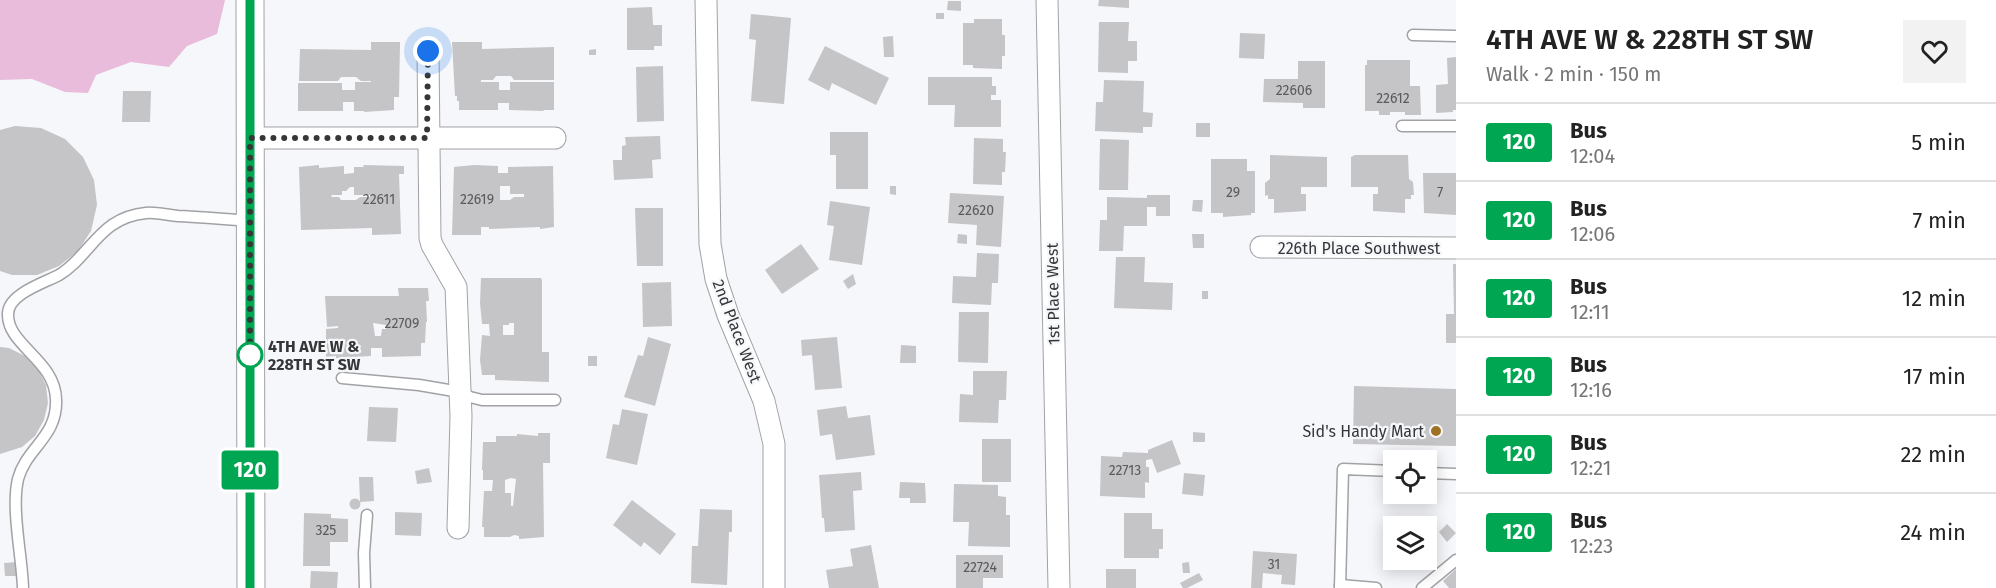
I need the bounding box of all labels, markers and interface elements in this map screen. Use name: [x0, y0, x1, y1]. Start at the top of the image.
button: heart: [1903, 20, 1966, 83]
text: 4TH AVE W & 228TH ST SW: [1486, 23, 1813, 56]
your location: [413, 36, 443, 66]
text: Walk · 2 min · 150 m: [1486, 62, 1661, 86]
house number: 22606: [1276, 82, 1312, 99]
house number: 22612: [1376, 90, 1410, 107]
text: Bus: [1570, 117, 1607, 144]
text: 120: [1503, 129, 1535, 155]
text: 5 min: [1911, 129, 1966, 156]
text: 12:04: [1570, 144, 1615, 168]
house number: 29: [1226, 184, 1240, 201]
house number: 7: [1437, 184, 1443, 201]
house number: 22611: [363, 191, 395, 208]
house number: 22619: [460, 191, 494, 208]
text: Bus: [1570, 195, 1607, 222]
house number: 22620: [958, 202, 994, 219]
text: 120: [1503, 207, 1535, 233]
text: 7 min: [1912, 207, 1966, 234]
text: 12:06: [1570, 222, 1615, 246]
street label: 226th Place Southwest: [1278, 239, 1440, 258]
street label: 1st Place West: [1043, 243, 1063, 345]
text: Bus: [1570, 273, 1607, 300]
street label: 2nd Place West: [709, 277, 765, 385]
text: 120: [1503, 285, 1535, 311]
text: 12 min: [1902, 285, 1966, 312]
text: 12:11: [1570, 300, 1610, 324]
house number: 22709: [385, 315, 419, 332]
place label: 4TH AVE W & 228TH ST SW: [268, 337, 361, 374]
marker: 4TH AVE W & 228TH ST SW: [237, 342, 263, 368]
text: Bus: [1570, 351, 1607, 378]
text: 120: [1503, 363, 1535, 389]
text: 17 min: [1903, 363, 1966, 390]
text: 12:16: [1570, 378, 1612, 402]
place label: Sid's Handy Mart: [1302, 422, 1424, 441]
marker: Sid's Handy Mart: [1429, 424, 1443, 438]
text: Bus: [1570, 429, 1607, 456]
text: 120: [1503, 441, 1535, 467]
text: 22 min: [1900, 441, 1966, 468]
line badge: 120: [216, 450, 284, 490]
map controls: [1383, 450, 1437, 570]
button: locate: [1383, 450, 1437, 504]
text: 12:21: [1570, 456, 1611, 480]
text: 120: [234, 457, 266, 483]
house number: 22713: [1109, 462, 1141, 479]
text: Bus: [1570, 507, 1607, 534]
button: layers: [1383, 516, 1437, 570]
text: 120: [1503, 519, 1535, 545]
text: 24 min: [1900, 519, 1966, 546]
house number: 325: [316, 522, 336, 539]
text: 12:23: [1570, 534, 1613, 558]
house number: 31: [1268, 556, 1280, 573]
house number: 22724: [963, 559, 997, 576]

